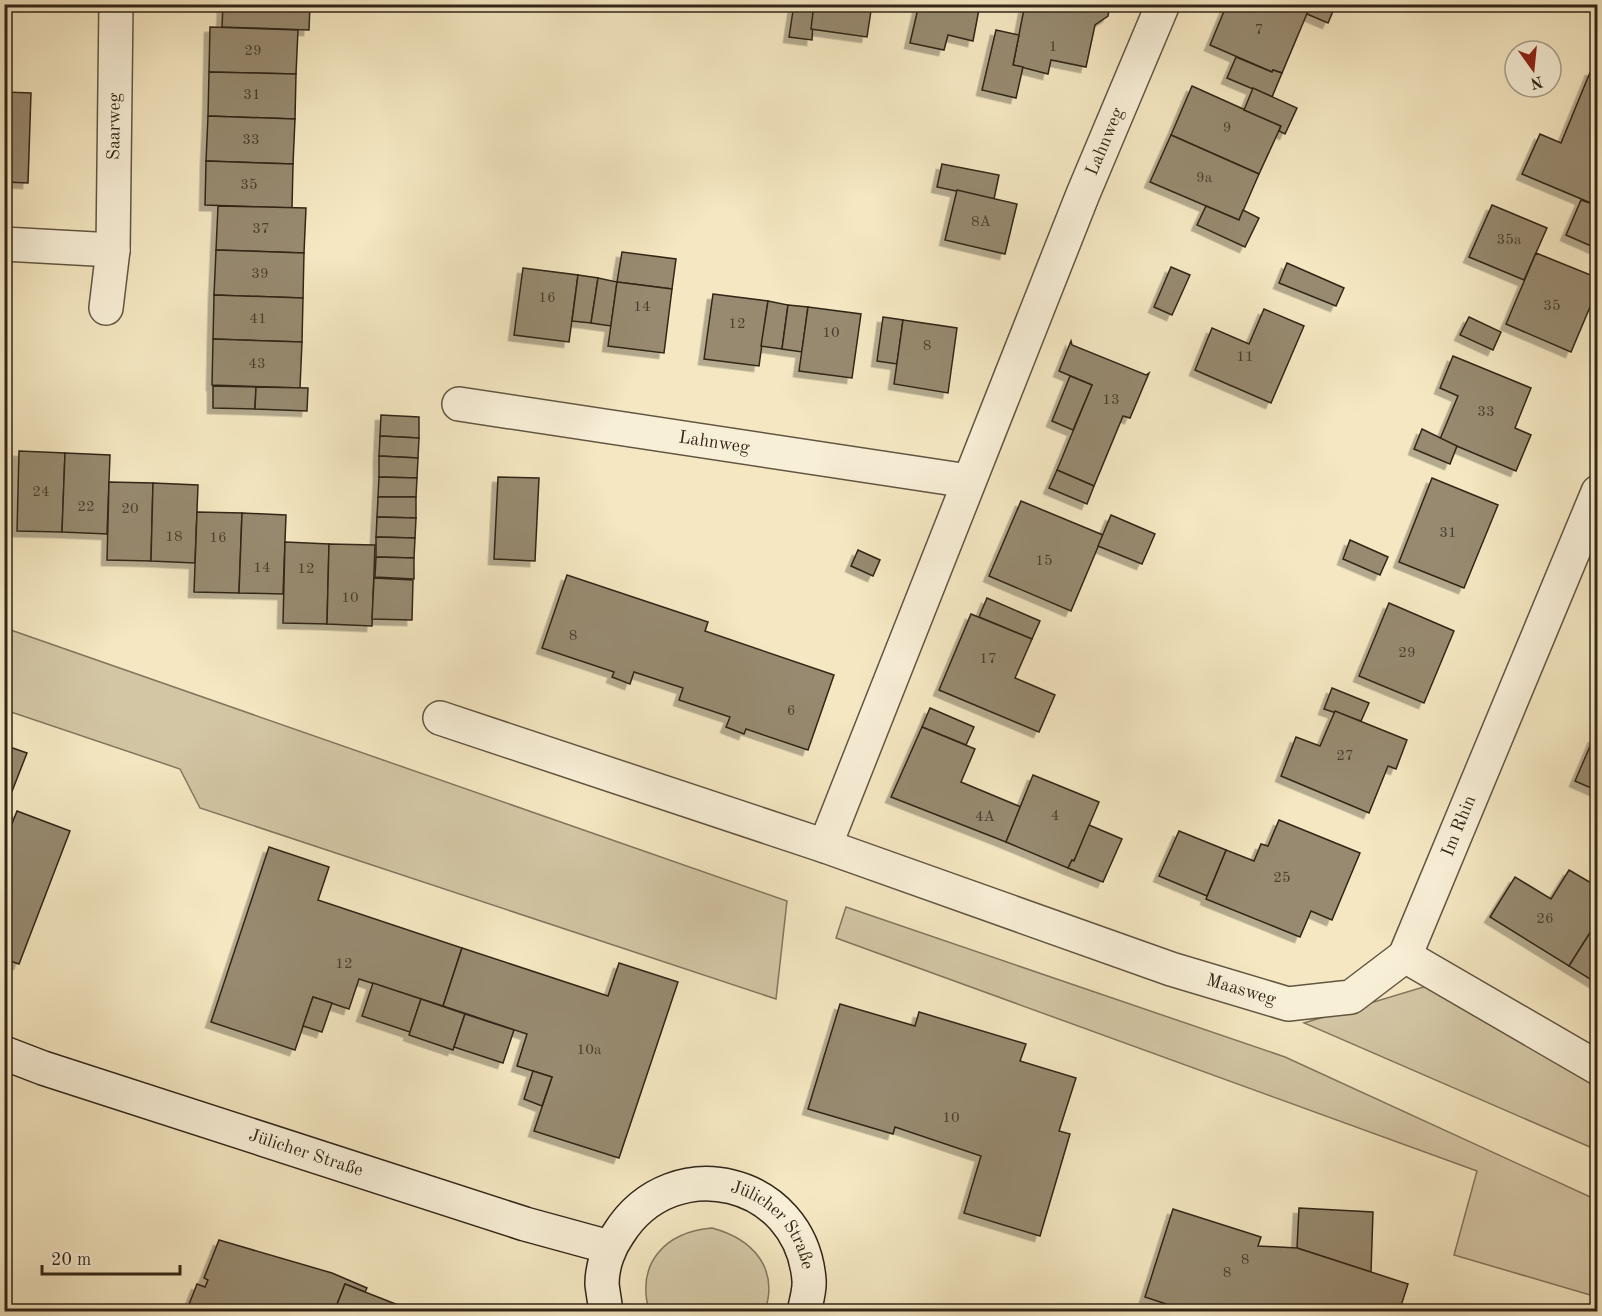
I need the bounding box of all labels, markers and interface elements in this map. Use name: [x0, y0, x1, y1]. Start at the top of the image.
house number: 7: [1255, 23, 1263, 38]
north arrow: [1503, 39, 1563, 99]
house number: 1: [1049, 40, 1057, 55]
house number: 29: [244, 44, 262, 59]
text: N: [1528, 72, 1544, 91]
house number: 31: [243, 88, 261, 103]
street label: Saarweg: [105, 92, 124, 160]
street label: Lahnweg: [1083, 105, 1127, 178]
house number: 9: [1223, 121, 1231, 136]
house number: 33: [242, 133, 260, 148]
house number: 9a: [1196, 171, 1213, 186]
house number: 35: [240, 178, 258, 193]
house number: 8A: [971, 215, 992, 230]
house number: 37: [252, 222, 270, 237]
house number: 35a: [1497, 233, 1522, 248]
house number: 39: [251, 267, 269, 282]
house number: 16: [538, 291, 556, 306]
house number: 35: [1543, 299, 1561, 314]
house number: 14: [633, 300, 651, 315]
house number: 41: [249, 312, 267, 327]
house number: 12: [728, 317, 746, 332]
house number: 10: [822, 326, 840, 341]
house number: 8: [923, 339, 931, 354]
house number: 11: [1236, 350, 1254, 365]
house number: 43: [248, 357, 266, 372]
house number: 13: [1102, 393, 1120, 408]
house number: 33: [1477, 405, 1495, 420]
street label: Lahnweg: [677, 428, 751, 457]
house number: 24: [32, 485, 50, 500]
house number: 22: [77, 500, 95, 515]
house number: 20: [121, 502, 139, 517]
house number: 31: [1439, 526, 1457, 541]
house number: 18: [165, 530, 183, 545]
house number: 16: [209, 531, 227, 546]
house number: 15: [1035, 554, 1053, 569]
house number: 14: [253, 561, 271, 576]
house number: 12: [297, 562, 315, 577]
house number: 10: [341, 591, 359, 606]
house number: 8: [569, 629, 577, 644]
house number: 29: [1398, 646, 1416, 661]
house number: 17: [979, 652, 997, 667]
house number: 6: [787, 704, 795, 719]
house number: 27: [1336, 749, 1354, 764]
street label: Im Rhin: [1439, 793, 1479, 859]
house number: 4: [1051, 809, 1059, 824]
house number: 4A: [975, 810, 996, 825]
house number: 25: [1273, 871, 1291, 886]
house number: 26: [1536, 912, 1554, 927]
house number: 12: [335, 957, 353, 972]
street label: Maasweg: [1204, 971, 1278, 1009]
house number: 10a: [577, 1043, 602, 1058]
house number: 10: [942, 1111, 960, 1126]
street label: Jülicher Straße: [246, 1126, 365, 1180]
street label: Jülicher Straße: [729, 1178, 816, 1271]
scale bar: [42, 1238, 180, 1276]
text: 20 m: [51, 1251, 91, 1269]
house number: 8: [1241, 1253, 1249, 1268]
house number: 8: [1223, 1266, 1231, 1281]

